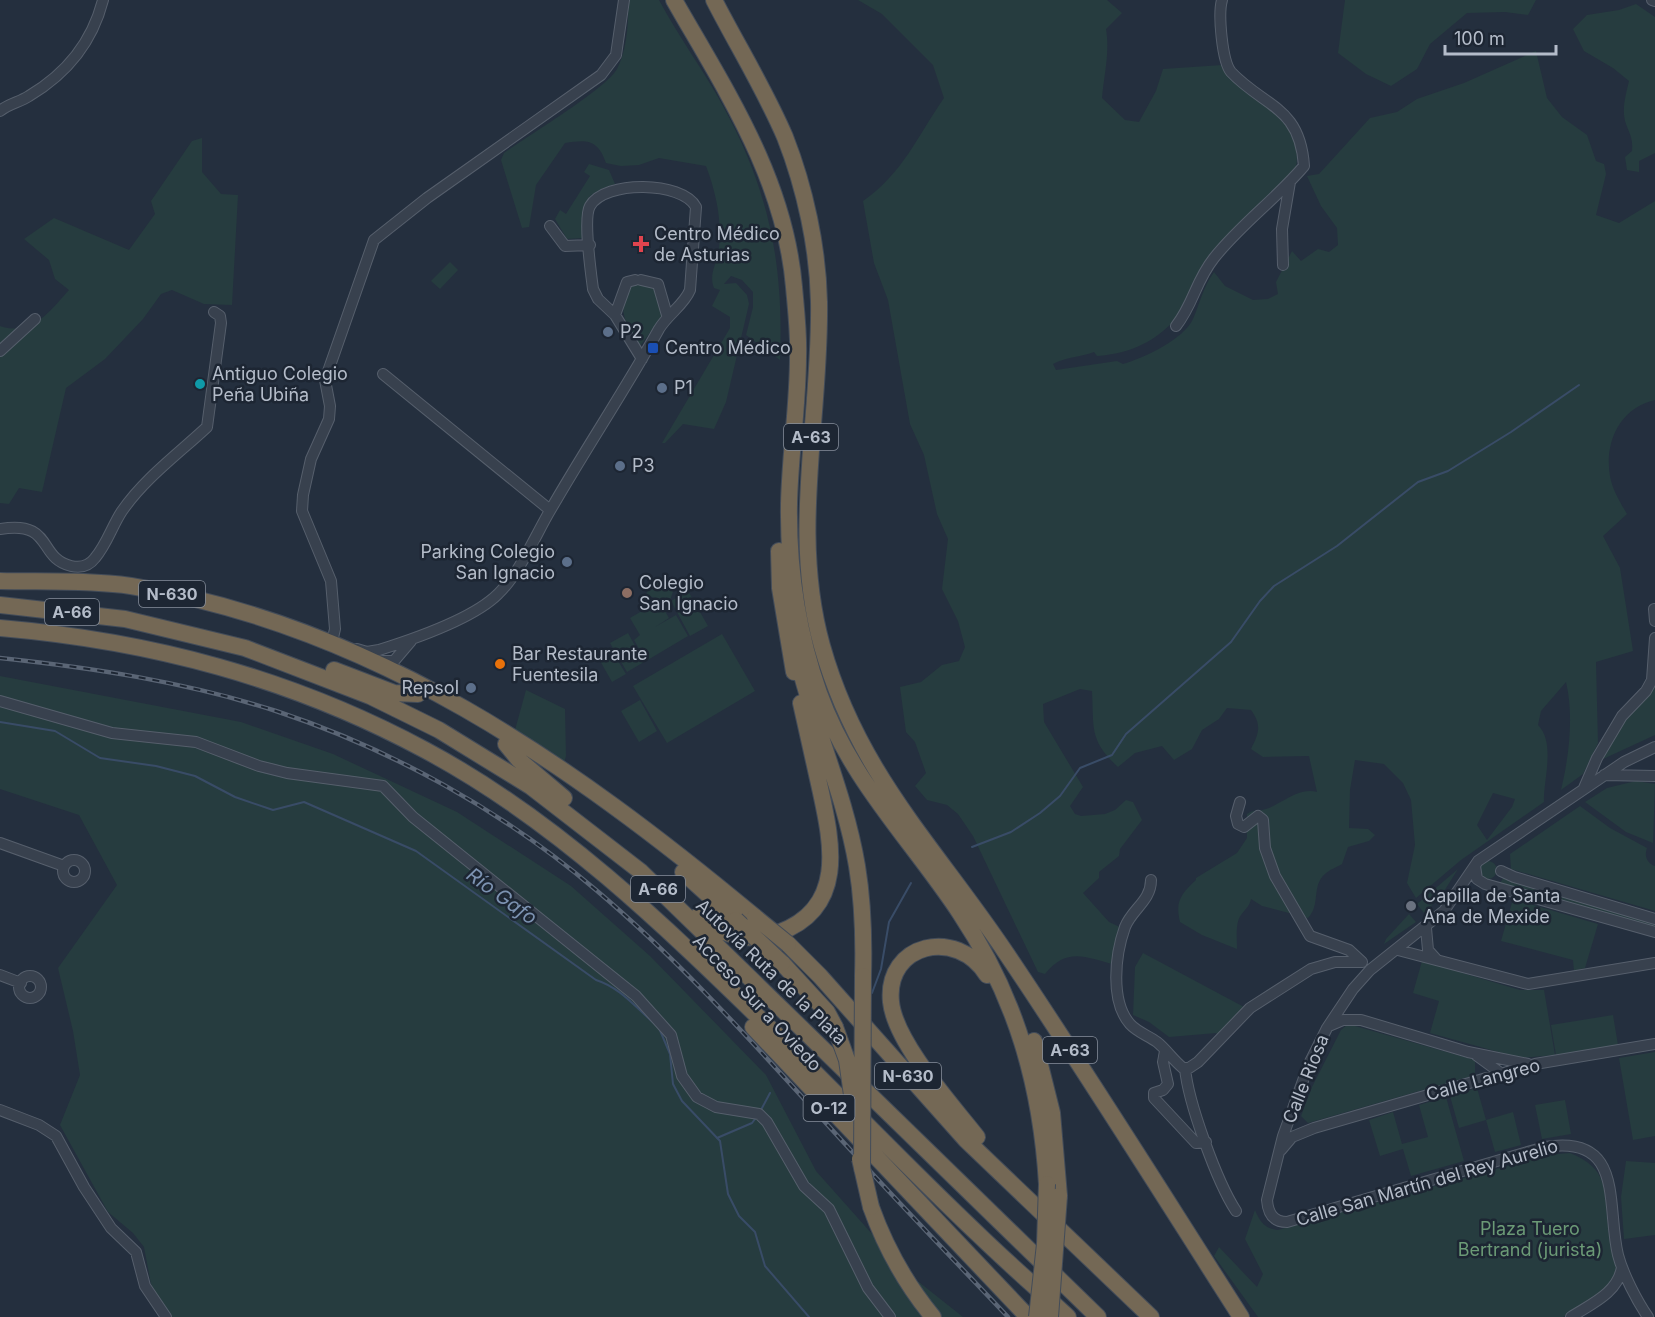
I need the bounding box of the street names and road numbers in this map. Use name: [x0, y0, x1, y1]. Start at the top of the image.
road number: A-63: [784, 424, 838, 450]
road number: N-630: [139, 581, 205, 607]
road number: A-66: [45, 599, 99, 625]
road number: A-66: [631, 876, 685, 902]
street label: Autovía Ruta de la Plata: [692, 894, 851, 1049]
street label: Acceso Sur a Oviedo: [689, 930, 826, 1075]
street label: Calle Riosa: [1278, 1031, 1333, 1126]
road number: A-63: [1043, 1037, 1097, 1063]
street label: Calle Langreo: [1424, 1054, 1542, 1105]
road number: N-630: [875, 1063, 941, 1089]
road number: O-12: [804, 1095, 854, 1121]
street label: Calle San Martín del Rey Aurelio: [1294, 1135, 1560, 1230]

